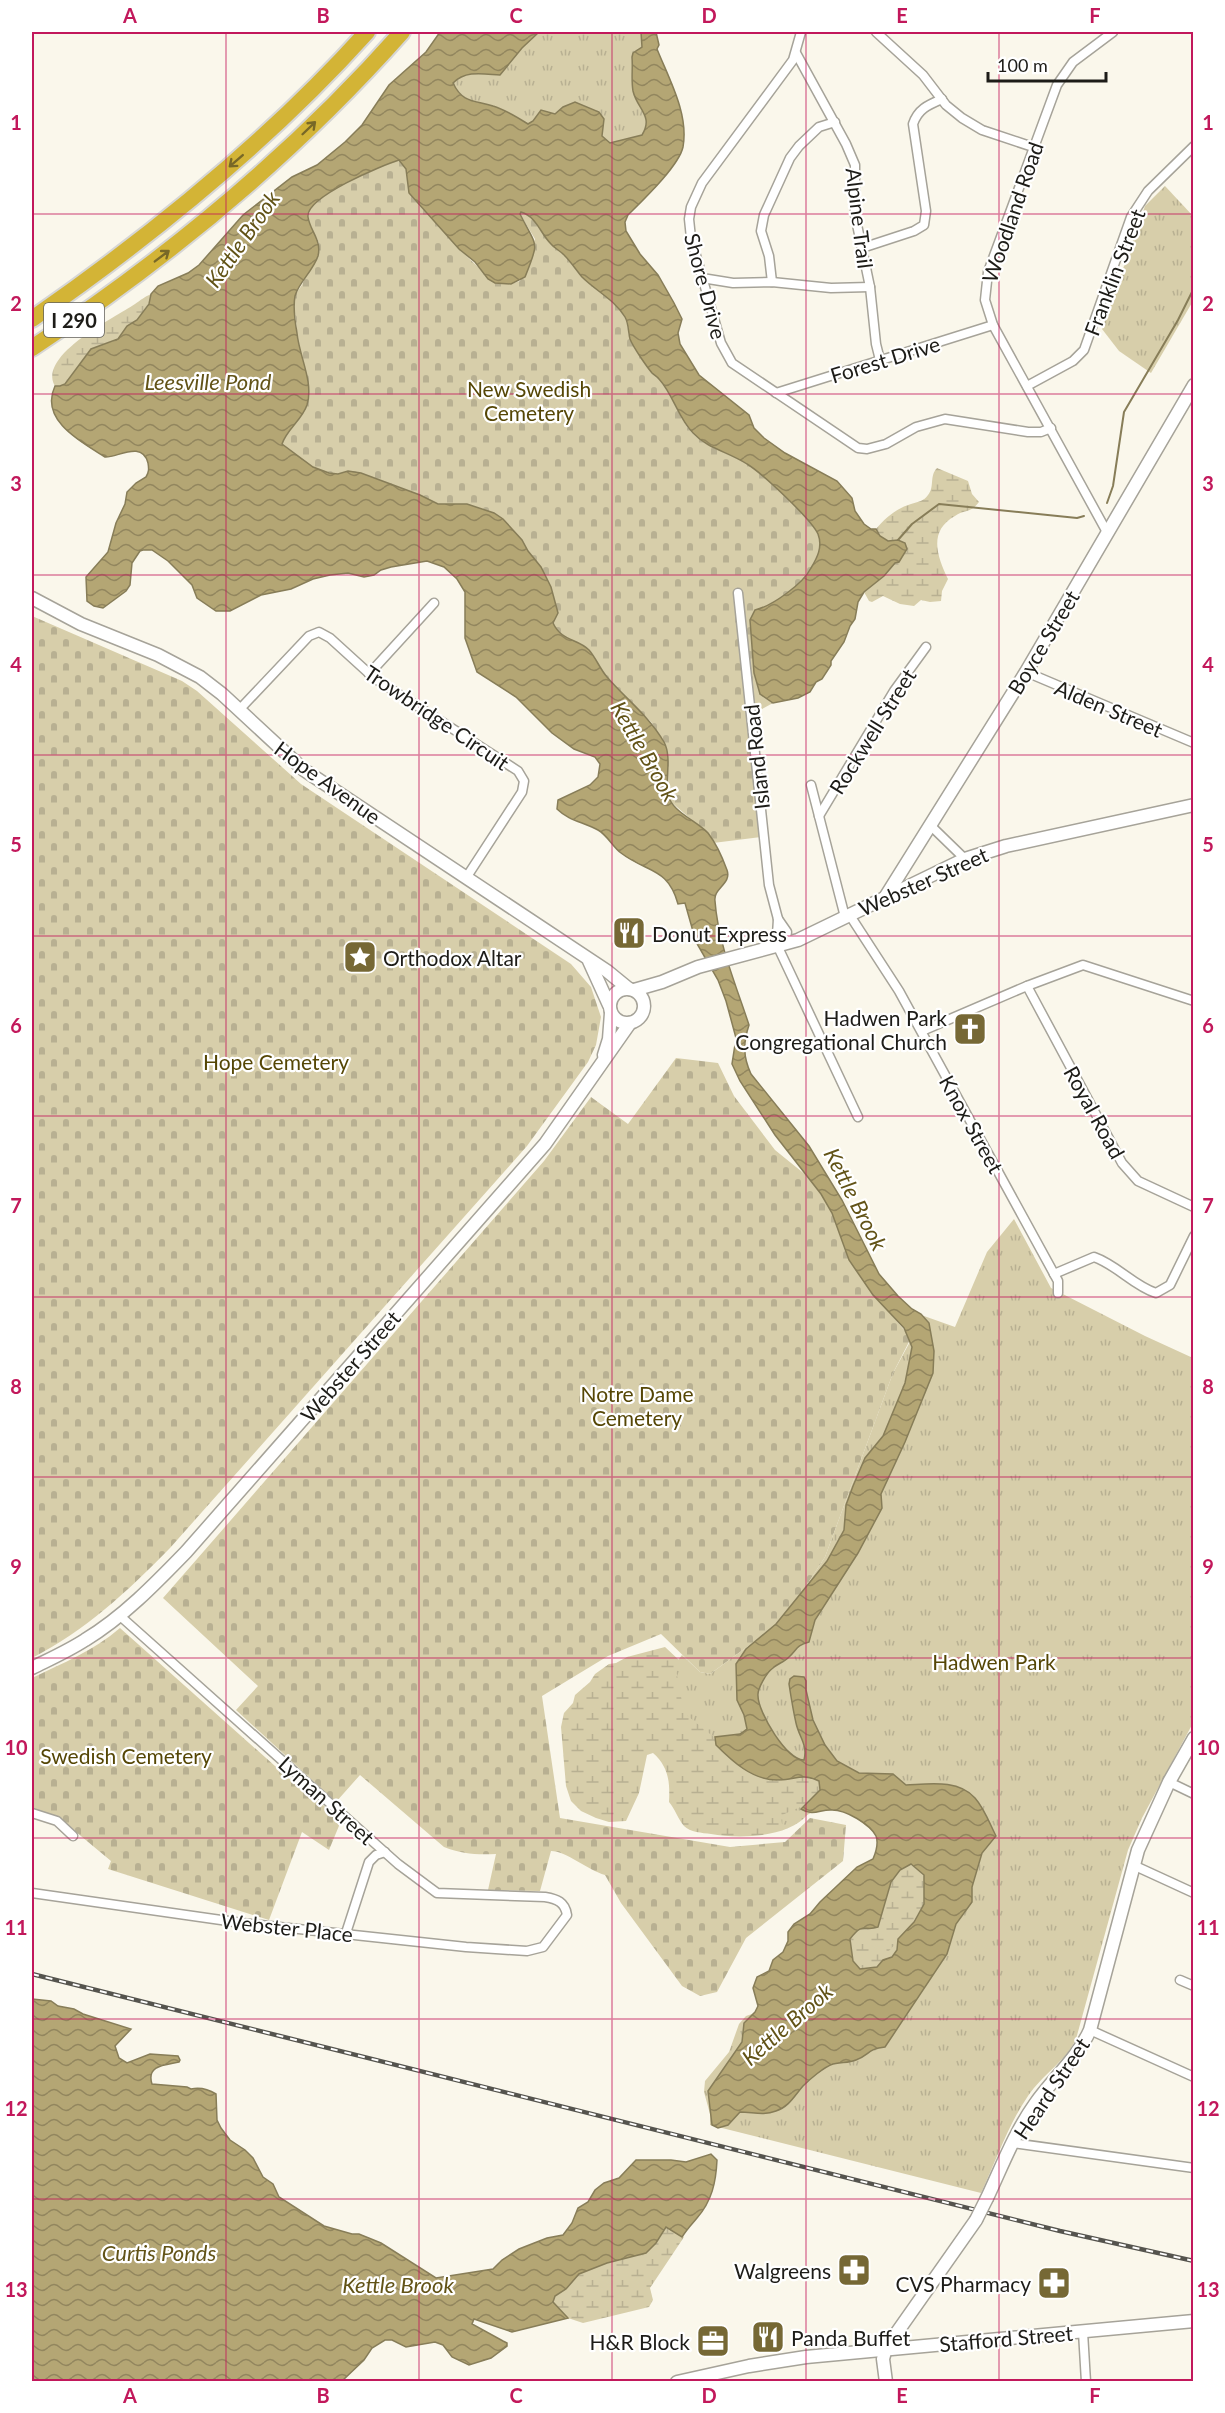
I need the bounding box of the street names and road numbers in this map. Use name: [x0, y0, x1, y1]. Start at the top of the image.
street label: Woodland Road: [976, 138, 1048, 286]
street label: Alpine Trail: [841, 166, 879, 270]
street label: Franklin Street: [1078, 205, 1150, 339]
street label: Shore Drive: [680, 230, 732, 342]
road number: I 290: [44, 303, 104, 337]
street label: Forest Drive: [827, 330, 943, 388]
street label: Boyce Street: [1002, 585, 1084, 699]
street label: Trowbridge Circuit: [360, 659, 515, 775]
street label: Rockwell Street: [823, 663, 921, 798]
street label: Alden Street: [1051, 674, 1167, 742]
street label: Island Road: [738, 703, 774, 811]
street label: Hope Avenue: [270, 735, 386, 829]
street label: Webster Street: [854, 841, 992, 921]
street label: Royal Road: [1059, 1061, 1131, 1163]
street label: Knox Street: [935, 1071, 1009, 1178]
street label: Webster Street: [295, 1305, 405, 1427]
street label: Lyman Street: [274, 1751, 380, 1850]
street label: Webster Place: [220, 1908, 354, 1946]
street label: Heard Street: [1008, 2032, 1094, 2143]
street label: Stafford Street: [938, 2320, 1074, 2356]

